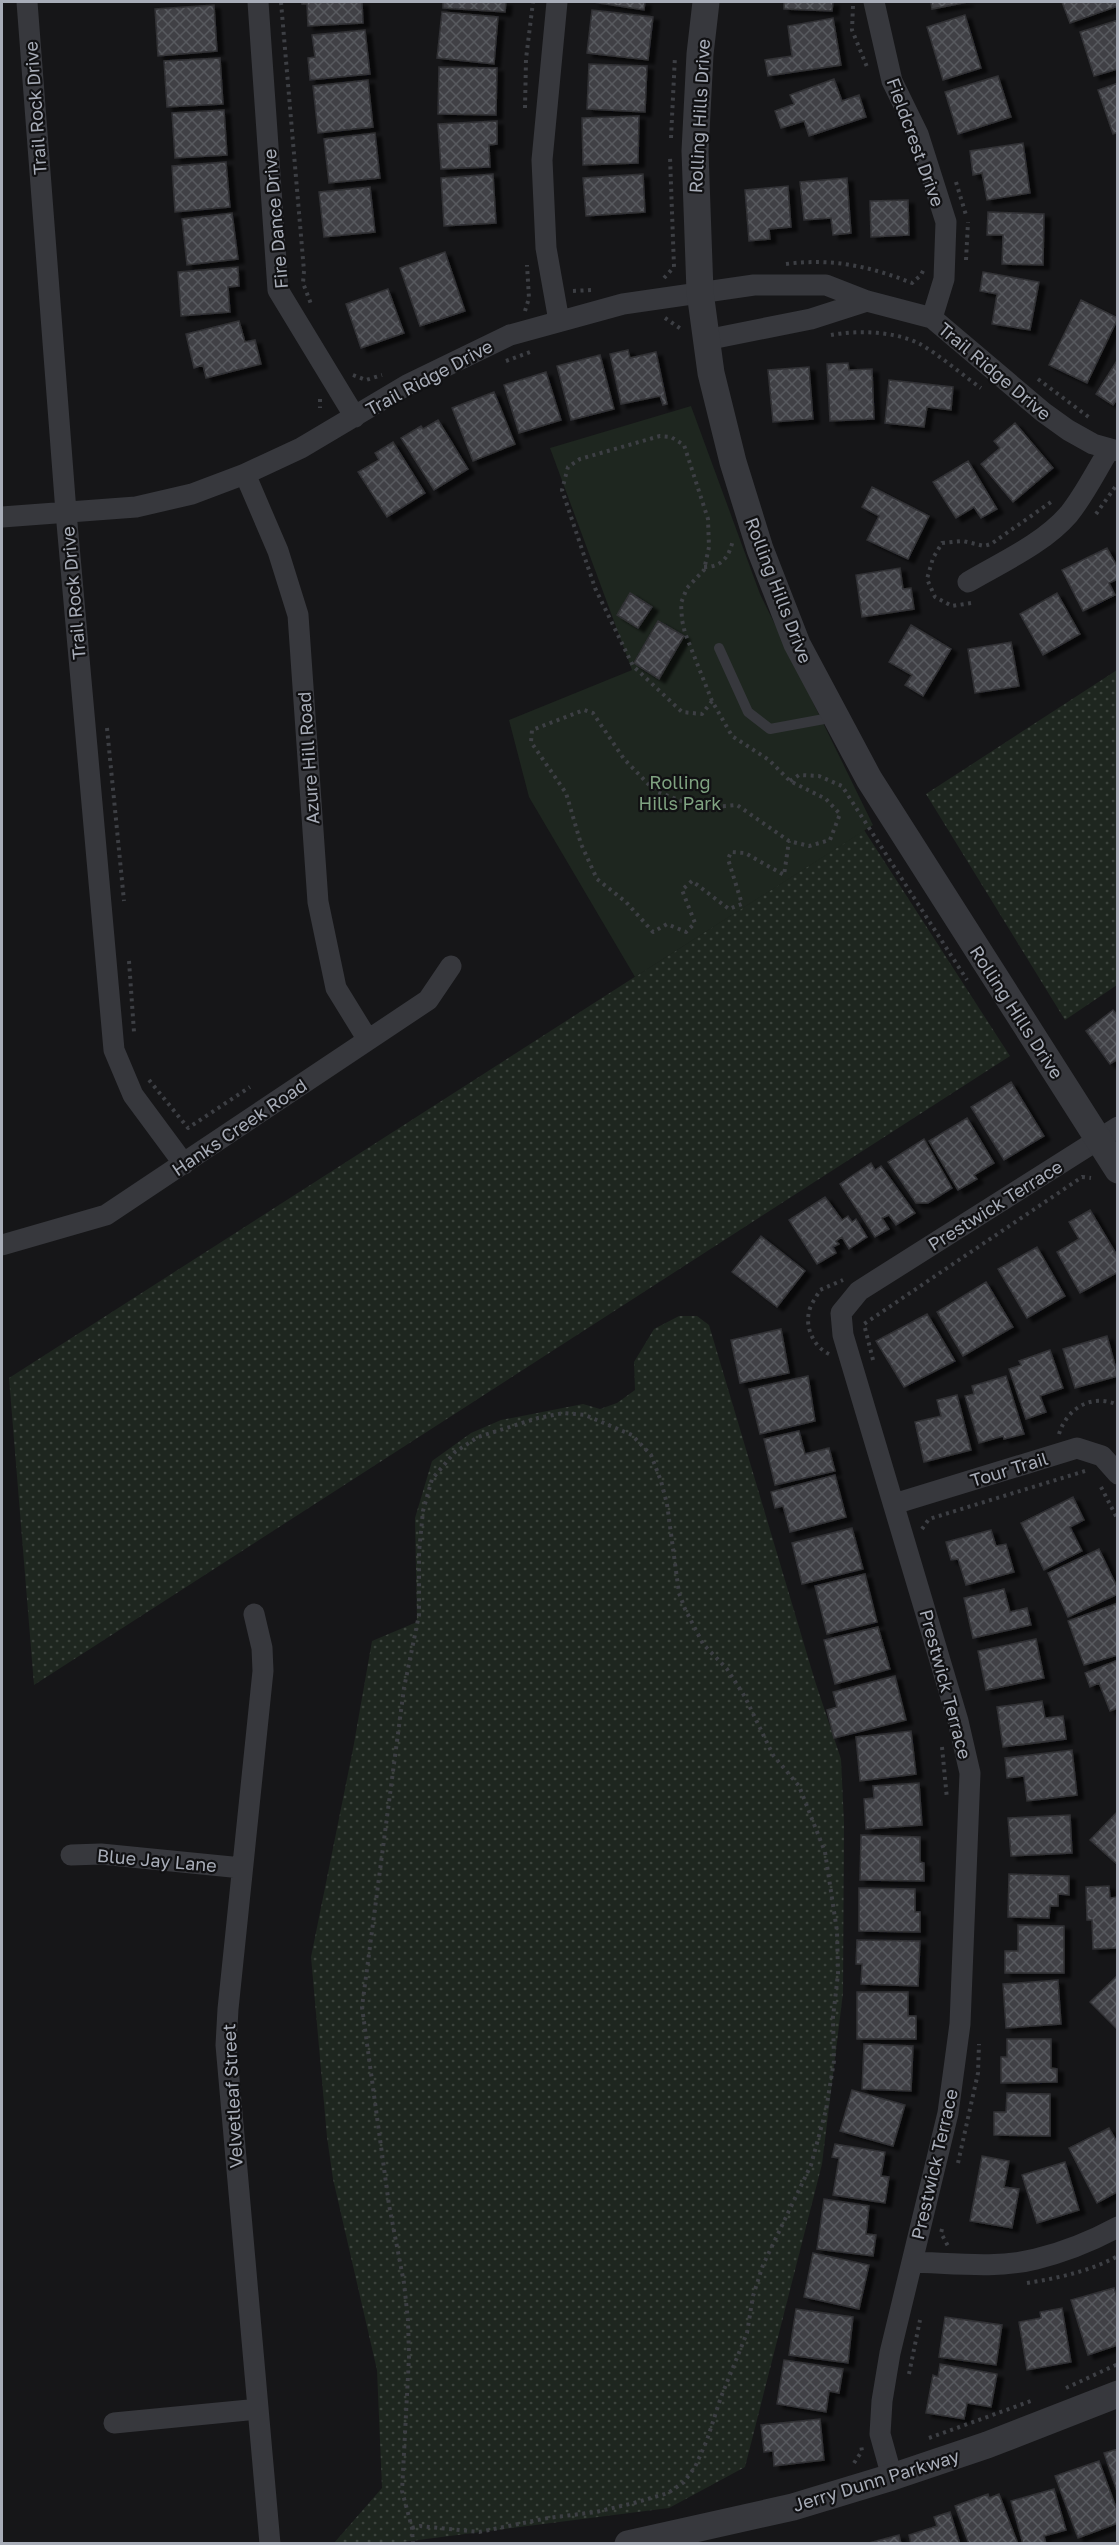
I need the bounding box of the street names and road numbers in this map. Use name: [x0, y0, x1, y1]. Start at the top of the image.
street label: Rolling Hills Drive: [684, 38, 714, 194]
street label: Trail Rock Drive: [19, 41, 51, 175]
street label: Fieldcrest Drive: [882, 75, 950, 209]
street label: Fire Dance Drive: [258, 148, 292, 290]
street label: Trail Ridge Drive: [934, 317, 1056, 425]
street label: Trail Ridge Drive: [362, 334, 496, 420]
street label: Rolling Hills Drive: [741, 514, 817, 666]
street label: Trail Rock Drive: [56, 526, 90, 660]
street label: Azure Hill Road: [292, 691, 324, 825]
street label: Rolling Hills Drive: [966, 941, 1068, 1083]
street label: Hanks Creek Road: [167, 1074, 311, 1180]
street label: Prestwick Terrace: [924, 1155, 1066, 1255]
street label: Tour Trail: [968, 1447, 1051, 1491]
street label: Prestwick Terrace: [915, 1607, 977, 1761]
street label: Blue Jay Lane: [96, 1844, 218, 1876]
street label: Velvetleaf Street: [217, 2023, 247, 2169]
street label: Prestwick Terrace: [906, 2086, 962, 2242]
street label: Jerry Dunn Parkway: [790, 2444, 962, 2516]

